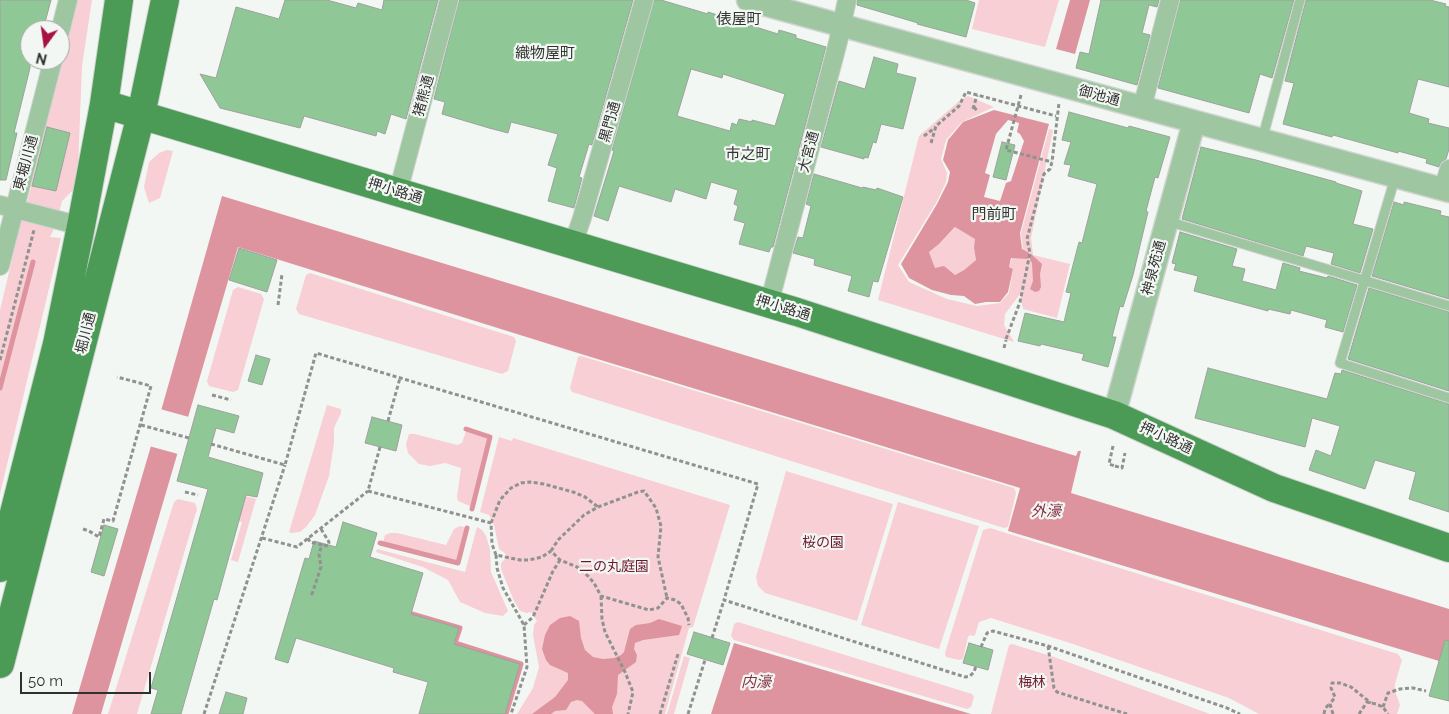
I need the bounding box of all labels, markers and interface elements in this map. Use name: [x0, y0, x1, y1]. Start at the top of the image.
district label: 俵屋町: [717, 10, 761, 28]
north arrow: [20, 20, 70, 70]
district label: 織物屋町: [515, 44, 575, 62]
text: N: [34, 50, 49, 68]
street label: 猪熊通: [410, 74, 438, 118]
street label: 御池通: [1077, 82, 1121, 110]
street label: 黒門通: [596, 99, 624, 145]
street label: 大宮通: [795, 130, 823, 174]
street label: 東堀川通: [11, 134, 41, 192]
district label: 市之町: [726, 145, 770, 163]
street label: 押小路通: [366, 175, 424, 207]
district label: 門前町: [972, 205, 1016, 223]
street label: 神泉苑通: [1139, 239, 1169, 297]
street label: 押小路通: [754, 292, 812, 324]
street label: 堀川通: [73, 311, 99, 355]
street label: 押小路通: [1137, 419, 1195, 457]
water label: 外濠: [1031, 502, 1061, 520]
park label: 桜の園: [802, 535, 844, 551]
park label: 二の丸庭園: [579, 559, 649, 575]
scale bar: [22, 662, 154, 694]
text: 50 m: [28, 672, 63, 690]
water label: 内濠: [741, 673, 771, 691]
park label: 梅林: [1018, 675, 1046, 691]

